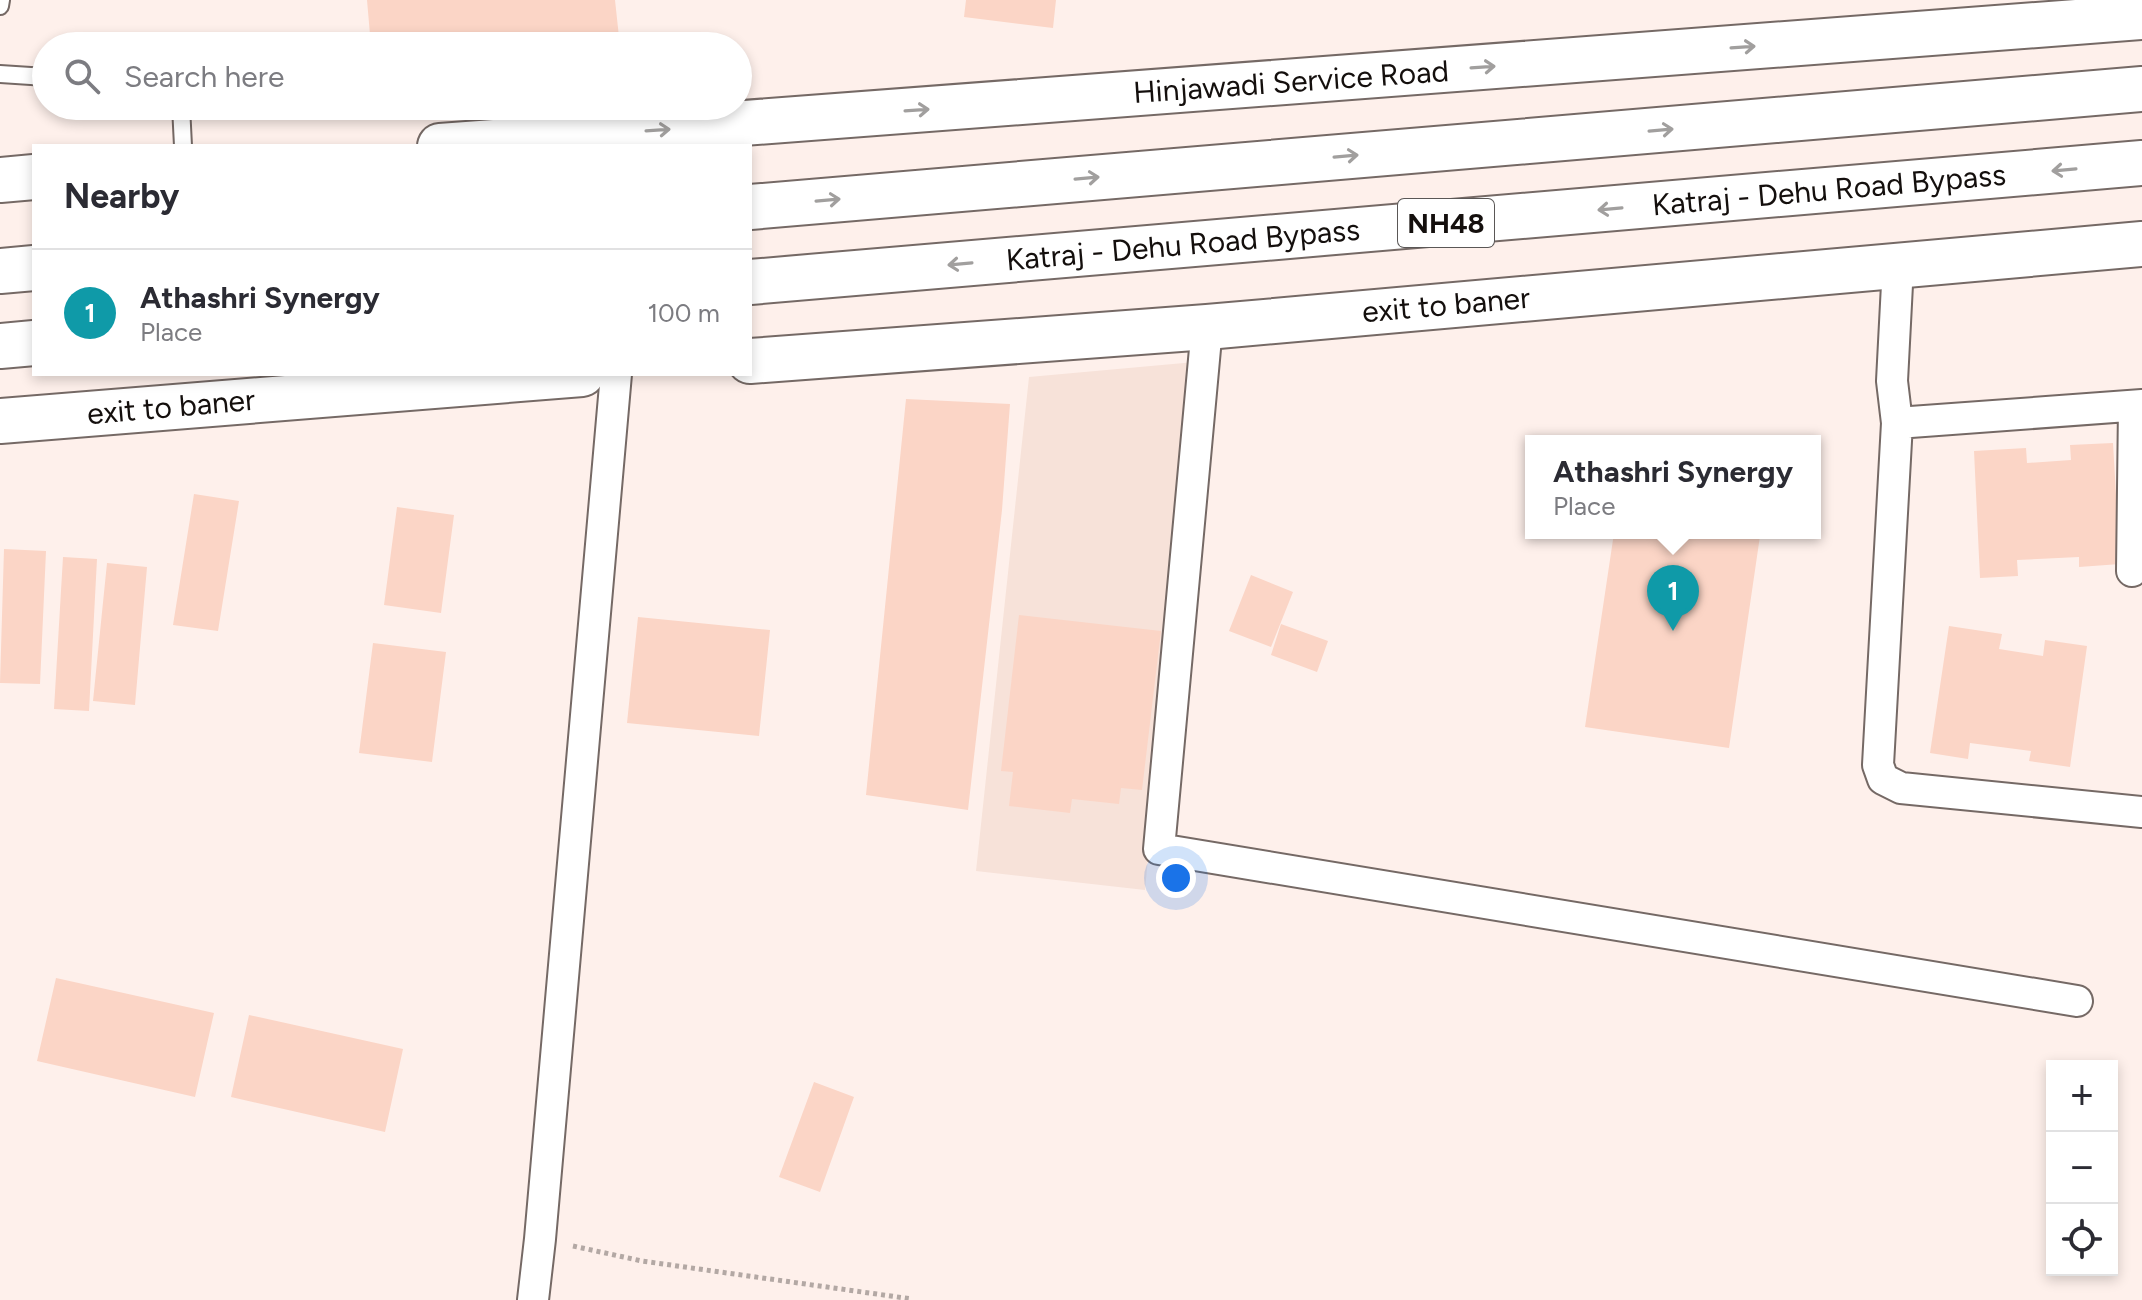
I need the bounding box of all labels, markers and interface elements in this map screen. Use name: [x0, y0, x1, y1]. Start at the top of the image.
search box: [32, 32, 752, 120]
one-way arrow: [1729, 39, 1756, 54]
street label: Hinjawadi Service Road: [1132, 52, 1450, 111]
icon: search: [60, 54, 104, 98]
text: Search here: [124, 58, 284, 95]
one-way arrow: [1469, 59, 1496, 74]
one-way arrow: [903, 102, 930, 117]
one-way arrow: [644, 122, 671, 137]
one-way arrow: [1647, 122, 1674, 137]
one-way arrow: [1332, 148, 1359, 163]
street label: Katraj - Dehu Road Bypass: [1651, 156, 2007, 223]
one-way arrow: [2051, 163, 2078, 178]
one-way arrow: [1073, 171, 1100, 186]
text: Nearby: [64, 176, 179, 217]
one-way arrow: [814, 193, 841, 208]
road number: NH48: [1398, 199, 1494, 247]
one-way arrow: [1597, 201, 1624, 216]
street label: Katraj - Dehu Road Bypass: [1005, 211, 1361, 278]
one-way arrow: [947, 257, 974, 272]
text: Athashri Synergy: [140, 279, 380, 316]
street label: exit to baner: [1360, 279, 1531, 330]
text: 1: [85, 297, 95, 329]
text: 100 m: [647, 297, 720, 329]
text: Place: [140, 316, 202, 348]
street label: exit to baner: [85, 381, 256, 432]
popup: [1525, 435, 1821, 539]
text: Athashri Synergy: [1553, 453, 1793, 490]
text: Place: [1553, 490, 1615, 522]
pin: 1: [1647, 565, 1699, 631]
your location: [1156, 858, 1196, 898]
map controls: [2046, 1060, 2118, 1276]
button: +: [2046, 1060, 2118, 1132]
button: −: [2046, 1132, 2118, 1204]
button: locate: [2046, 1204, 2118, 1276]

